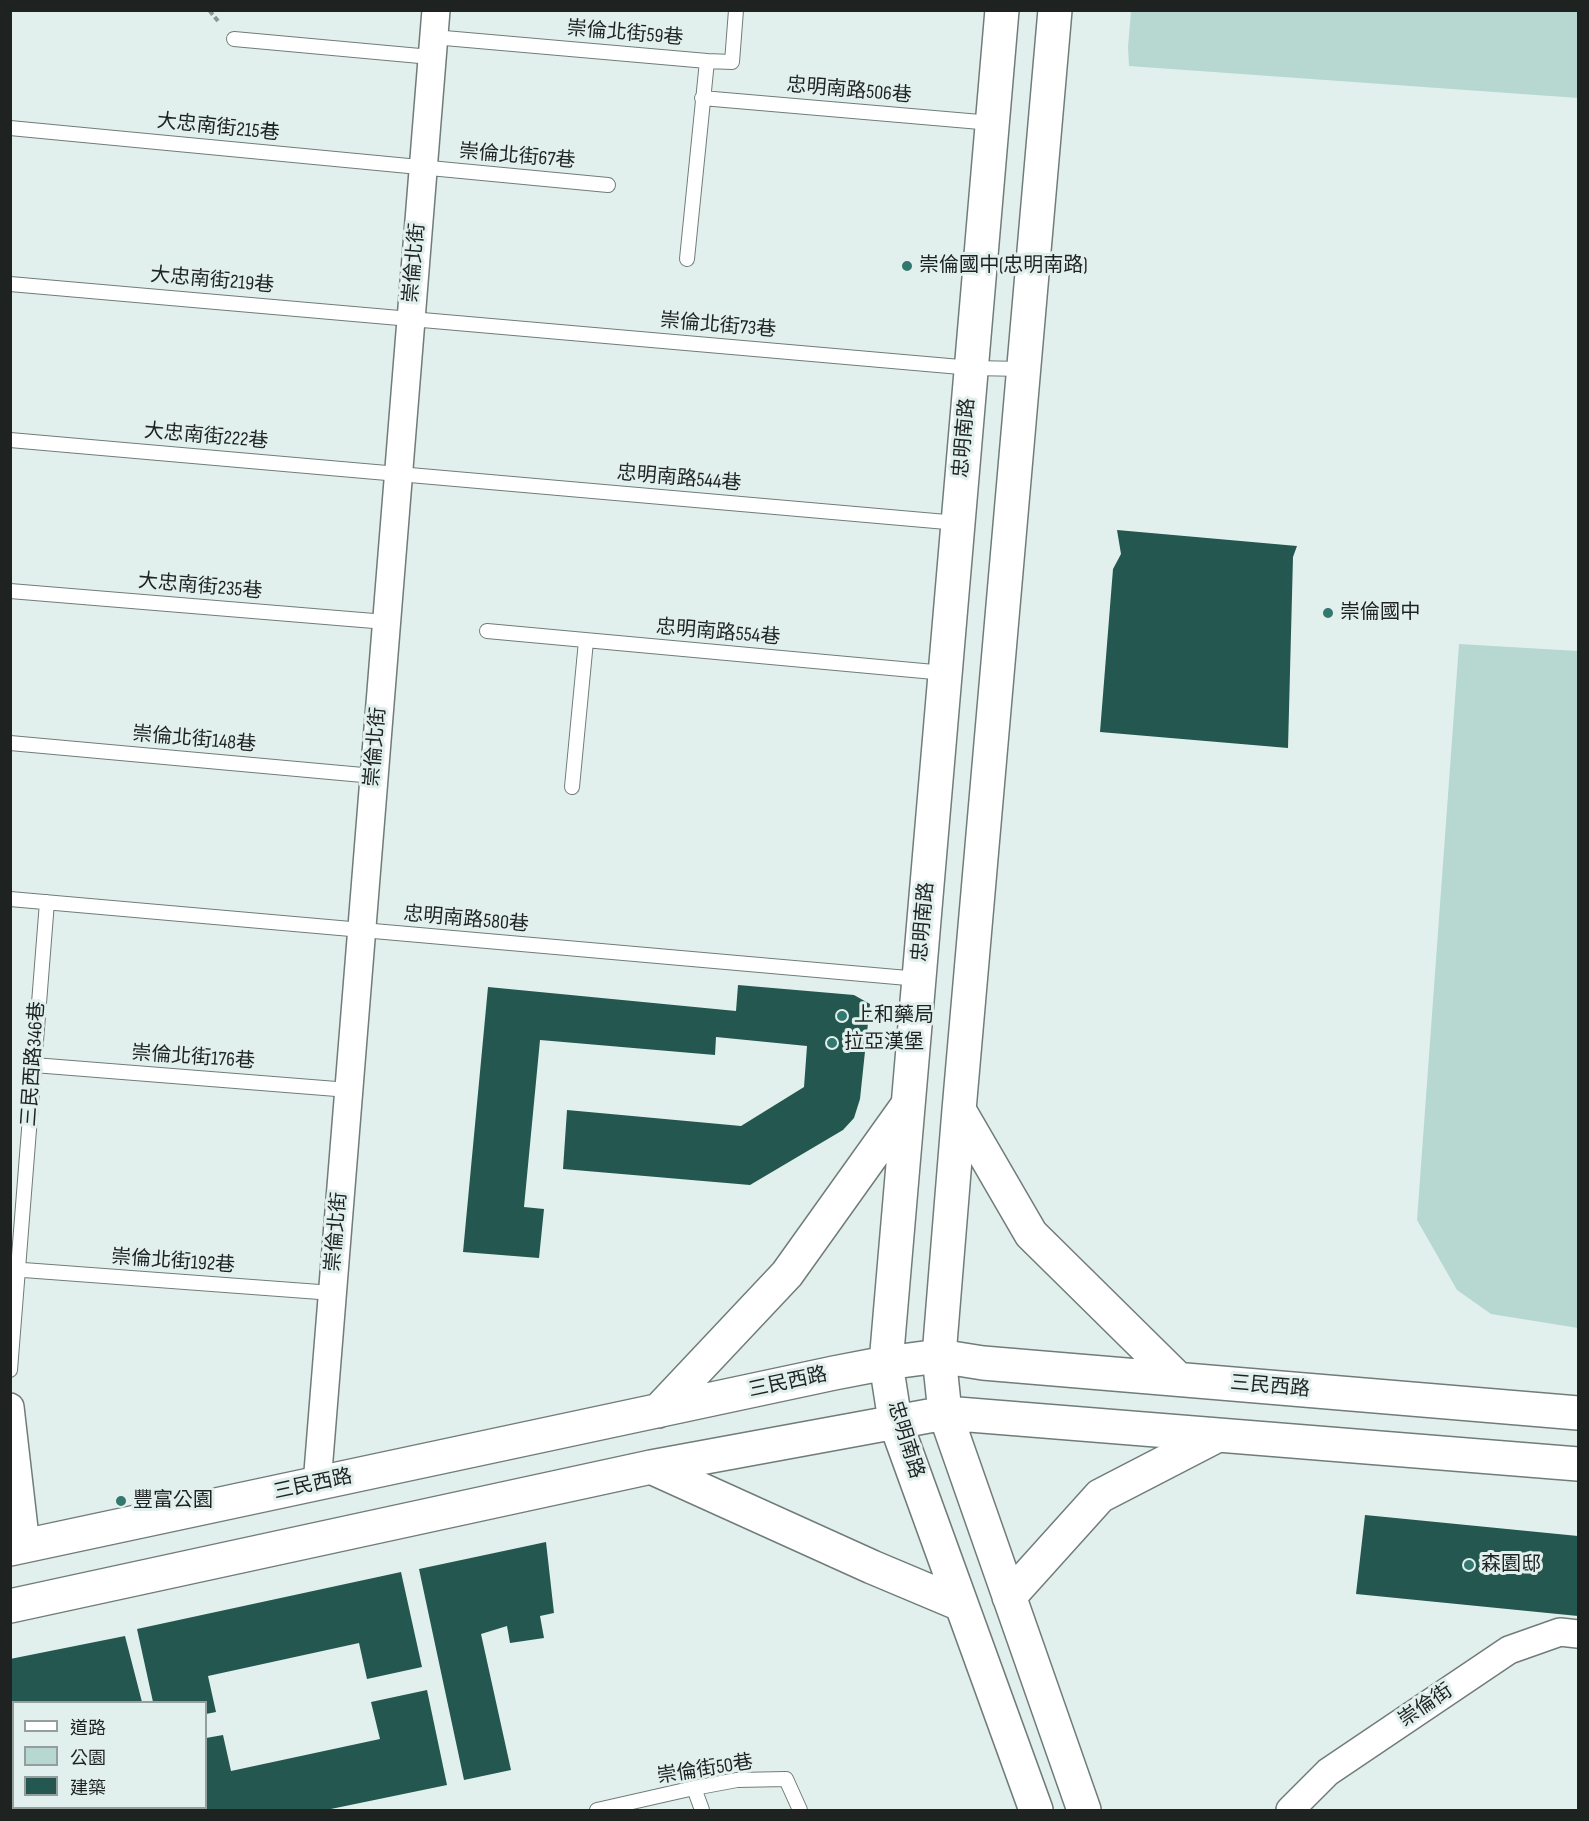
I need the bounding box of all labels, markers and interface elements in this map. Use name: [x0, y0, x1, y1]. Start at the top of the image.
street label: 崇倫北街59巷: [566, 17, 684, 51]
street label: 忠明南路506巷: [785, 74, 913, 108]
street label: 大忠南街215巷: [155, 110, 281, 146]
street label: 崇倫北街67巷: [458, 140, 576, 174]
street label: 崇倫北街: [400, 222, 430, 304]
place label: 崇倫國中(忠明南路): [919, 254, 1088, 278]
marker: 崇倫國中(忠明南路): [900, 259, 914, 273]
street label: 大忠南街219巷: [149, 264, 275, 298]
street label: 崇倫北街73巷: [659, 309, 777, 343]
street label: 忠明南路: [950, 397, 980, 479]
street label: 大忠南街222巷: [143, 420, 269, 454]
street label: 忠明南路544巷: [616, 462, 742, 496]
street label: 大忠南街235巷: [137, 570, 263, 604]
place label: 崇倫國中: [1340, 601, 1420, 625]
marker: 崇倫國中: [1321, 606, 1335, 620]
street label: 忠明南路554巷: [655, 616, 781, 650]
street label: 崇倫北街: [361, 706, 391, 788]
street label: 崇倫北街148巷: [131, 723, 257, 757]
street label: 忠明南路: [909, 881, 939, 963]
street label: 忠明南路580巷: [402, 903, 530, 937]
street label: 三民西路346巷: [18, 1001, 50, 1127]
place label: 上和藥局: [854, 1004, 934, 1028]
marker: 上和藥局: [835, 1009, 849, 1023]
place label: 拉亞漢堡: [844, 1031, 924, 1055]
marker: 拉亞漢堡: [825, 1036, 839, 1050]
street label: 崇倫北街176巷: [130, 1042, 256, 1074]
street label: 崇倫北街: [322, 1191, 352, 1273]
street label: 崇倫北街192巷: [110, 1246, 236, 1278]
street label: 三民西路: [746, 1363, 830, 1403]
street label: 三民西路: [1229, 1372, 1311, 1402]
street label: 忠明南路: [882, 1398, 928, 1482]
street label: 三民西路: [271, 1465, 355, 1505]
place label: 豐富公園: [133, 1489, 213, 1513]
marker: 豐富公園: [114, 1494, 128, 1508]
place label: 森園邸: [1481, 1553, 1541, 1577]
marker: 森園邸: [1462, 1558, 1476, 1572]
street label: 崇倫街: [1394, 1679, 1458, 1733]
legend: [12, 1701, 207, 1809]
text: 道路: [70, 1718, 106, 1739]
text: 公園: [70, 1748, 106, 1769]
street label: 崇倫街50巷: [655, 1751, 755, 1789]
text: 建築: [70, 1778, 106, 1799]

